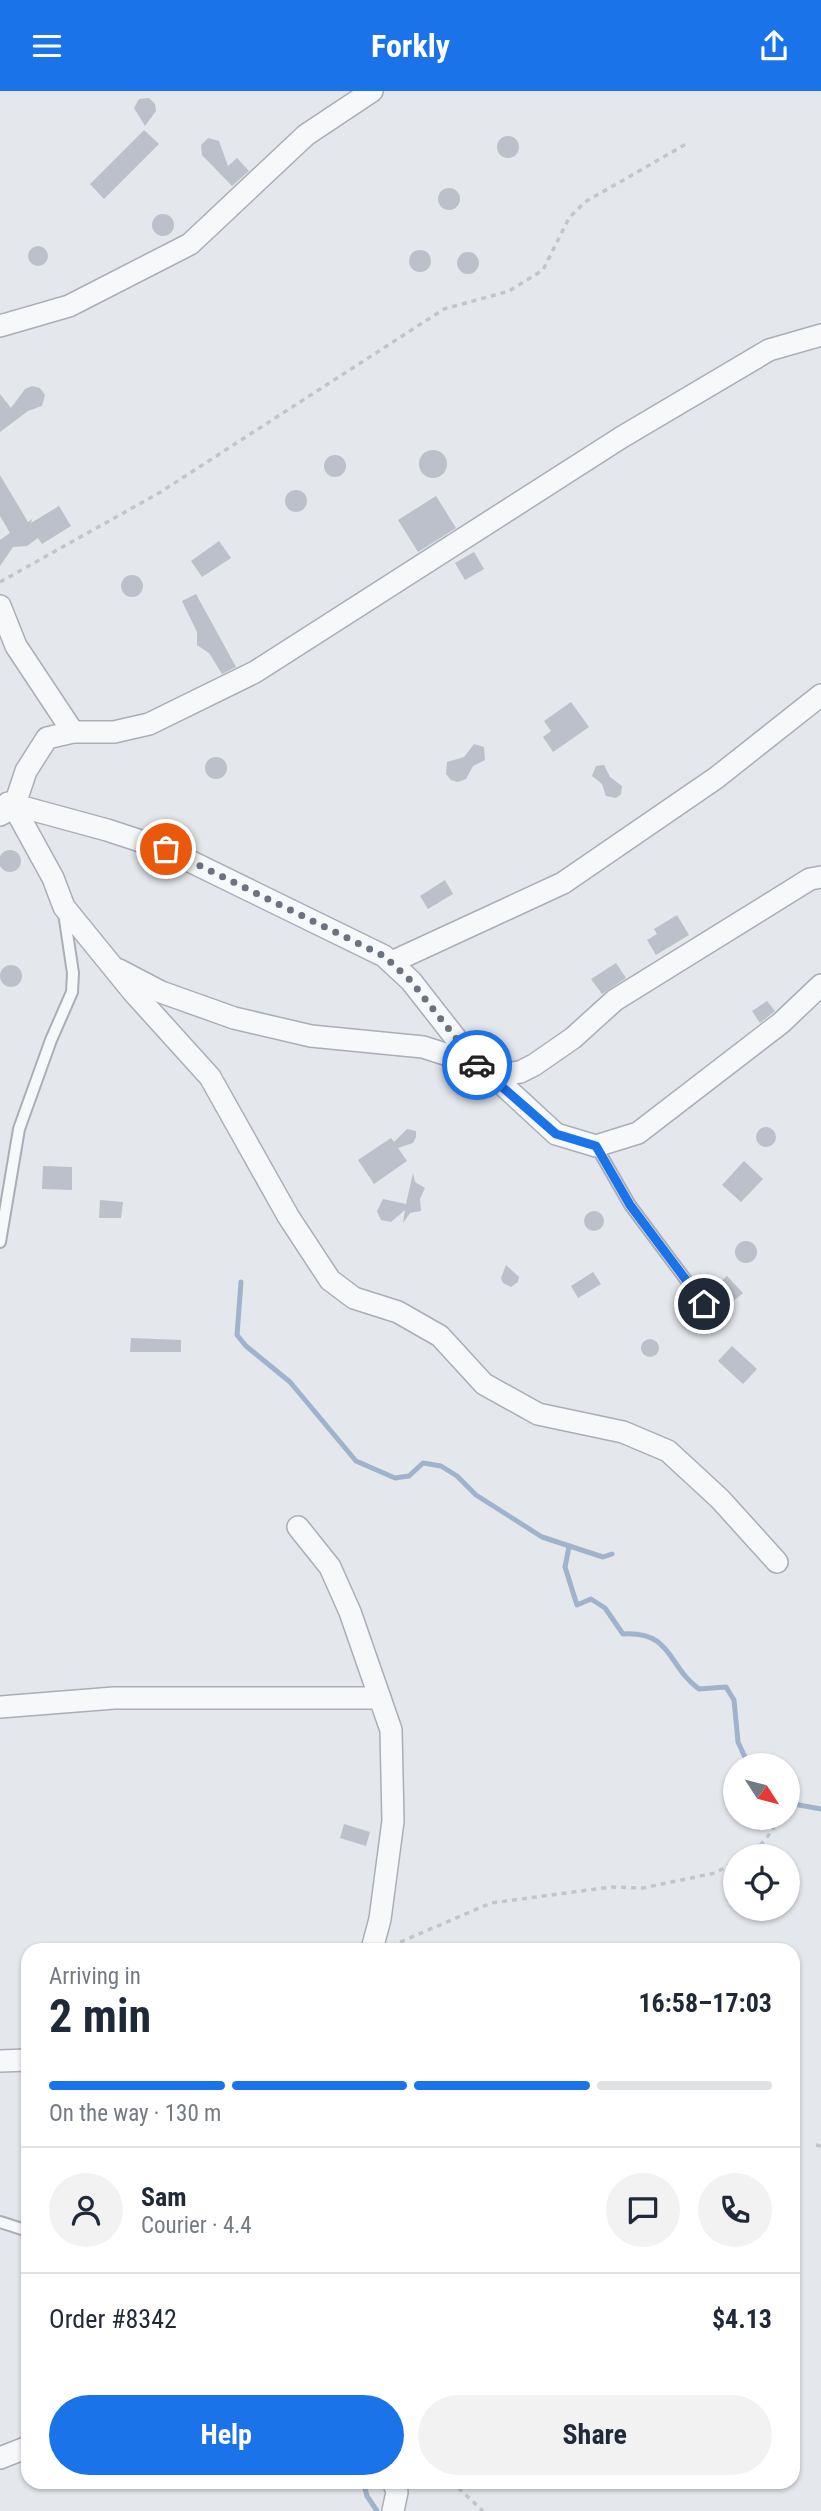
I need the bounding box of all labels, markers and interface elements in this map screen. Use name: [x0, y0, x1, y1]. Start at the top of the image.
icon: menu: [28, 27, 66, 65]
text: Forkly: [371, 27, 450, 65]
icon: share: [755, 27, 793, 65]
pin: [136, 819, 196, 879]
icon: bag: [147, 830, 185, 868]
courier: [442, 1030, 512, 1100]
icon: car: [458, 1046, 496, 1084]
pin: [674, 1274, 734, 1334]
icon: home: [685, 1285, 723, 1323]
north arrow: [723, 1753, 800, 1831]
map controls: [723, 1753, 800, 1921]
button: locate: [723, 1844, 800, 1921]
text: Arriving in: [49, 1963, 141, 1990]
text: 16:58–17:03: [638, 1988, 772, 2018]
text: 2 min: [49, 1989, 151, 2043]
text: On the way · 130 m: [49, 2100, 221, 2127]
button: person: [49, 2173, 123, 2247]
button: chat: [606, 2173, 680, 2247]
button: phone: [698, 2173, 772, 2247]
text: Sam: [141, 2182, 187, 2212]
text: Courier · 4.4: [141, 2212, 252, 2239]
text: Order #8342: [49, 2304, 177, 2334]
text: $4.13: [712, 2304, 772, 2334]
button: Help: [49, 2395, 404, 2475]
button: Share: [418, 2395, 772, 2475]

